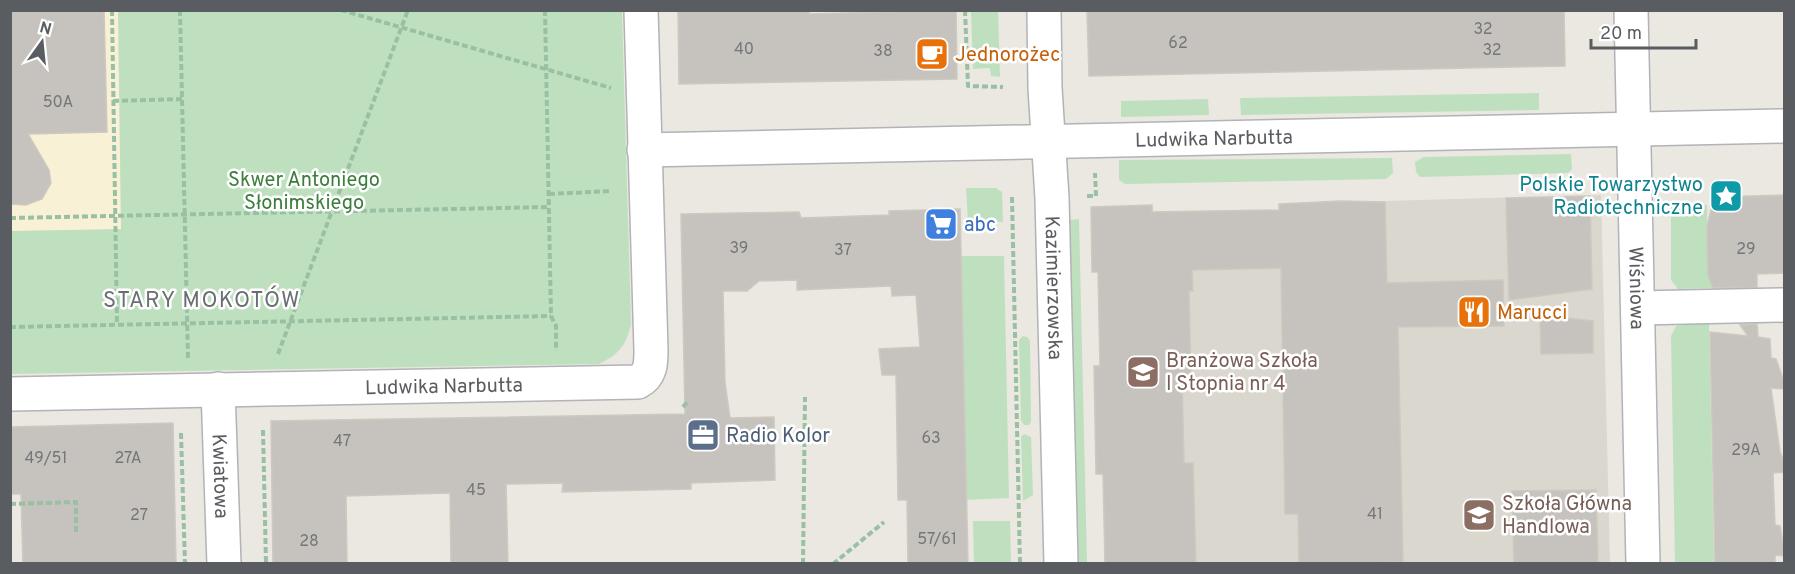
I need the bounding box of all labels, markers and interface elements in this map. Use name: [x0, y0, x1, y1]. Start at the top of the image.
north arrow: [12, 12, 72, 72]
scale bar: [1591, 12, 1696, 50]
text: N: [37, 18, 54, 41]
house number: 32: [1473, 20, 1493, 40]
text: 20 m: [1600, 23, 1642, 46]
house number: 62: [1168, 34, 1188, 54]
cafe icon: Jednorożec: [914, 36, 950, 72]
house number: 40: [734, 40, 754, 60]
house number: 32: [1482, 41, 1502, 61]
house number: 38: [873, 42, 893, 62]
place label: Jednorożec: [955, 43, 1060, 69]
house number: 50A: [43, 93, 73, 113]
street label: Ludwika Narbutta: [1135, 125, 1293, 155]
park label: Skwer Antoniego Słonimskiego: [228, 168, 380, 217]
place label: Polskie Towarzystwo Radiotechniczne: [1519, 173, 1703, 222]
place icon: Polskie Towarzystwo Radiotechniczne: [1708, 178, 1744, 214]
supermarket icon: abc: [923, 206, 959, 242]
place label: abc: [964, 213, 996, 239]
street label: Kazimierzowska: [1037, 215, 1067, 360]
house number: 39: [730, 239, 748, 259]
house number: 29: [1736, 240, 1756, 260]
house number: 37: [834, 241, 852, 261]
street label: Wiśniowa: [1621, 246, 1649, 330]
district label: STARY MOKOTÓW: [103, 285, 301, 315]
restaurant icon: Marucci: [1456, 294, 1492, 330]
place label: Marucci: [1497, 301, 1567, 327]
place label: Branżowa Szkoła I Stopnia nr 4: [1166, 349, 1318, 398]
school or university icon: Branżowa Szkoła I Stopnia nr 4: [1125, 354, 1161, 390]
street label: Ludwika Narbutta: [365, 373, 523, 402]
office icon: Radio Kolor: [685, 417, 721, 453]
place label: Radio Kolor: [726, 424, 830, 450]
house number: 63: [921, 429, 941, 449]
house number: 47: [333, 432, 351, 452]
street label: Kwiatowa: [205, 433, 233, 519]
house number: 29A: [1731, 441, 1761, 461]
house number: 49/51: [25, 449, 68, 469]
house number: 27A: [114, 449, 142, 469]
house number: 45: [466, 481, 486, 501]
place label: Szkoła Główna Handlowa: [1502, 492, 1632, 541]
school or university icon: Szkoła Główna Handlowa: [1461, 497, 1497, 533]
house number: 41: [1367, 505, 1383, 525]
house number: 27: [130, 506, 148, 526]
house number: 57/61: [917, 530, 957, 550]
house number: 28: [299, 532, 319, 552]

